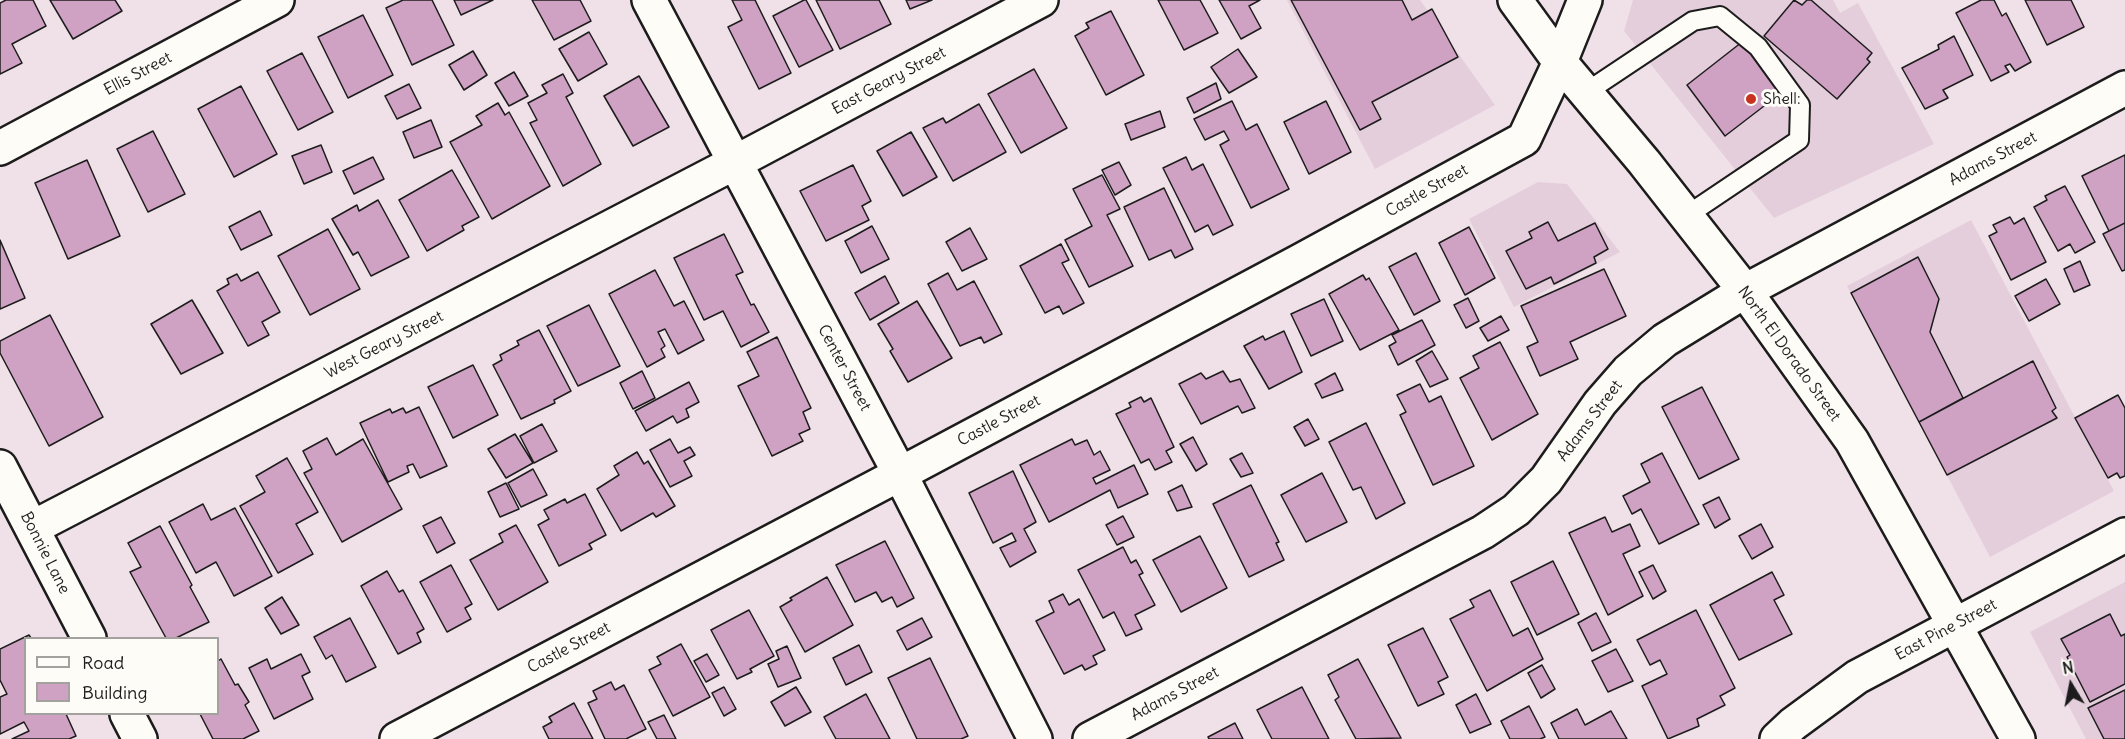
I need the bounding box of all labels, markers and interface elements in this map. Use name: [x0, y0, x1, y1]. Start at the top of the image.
street label: East Geary Street: [829, 43, 949, 119]
street label: Ellis Street: [101, 48, 175, 100]
place label: Shell:: [1763, 89, 1801, 109]
marker: Shell:: [1744, 92, 1758, 106]
street label: Adams Street: [1946, 128, 2040, 190]
street label: Castle Street: [1383, 161, 1471, 221]
street label: North El Dorado Street: [1734, 283, 1844, 425]
street label: West Geary Street: [322, 307, 446, 383]
street label: Center Street: [813, 322, 875, 414]
street label: Adams Street: [1553, 377, 1627, 465]
street label: Castle Street: [954, 391, 1044, 451]
street label: Bonnie Lane: [16, 509, 74, 597]
street label: East Pine Street: [1892, 595, 2000, 665]
street label: Castle Street: [524, 618, 614, 678]
legend: [24, 637, 219, 715]
text: Road: [82, 651, 124, 674]
north arrow: [2041, 655, 2101, 715]
text: N: [2061, 656, 2075, 678]
street label: Adams Street: [1128, 663, 1222, 725]
text: Building: [82, 681, 147, 704]

